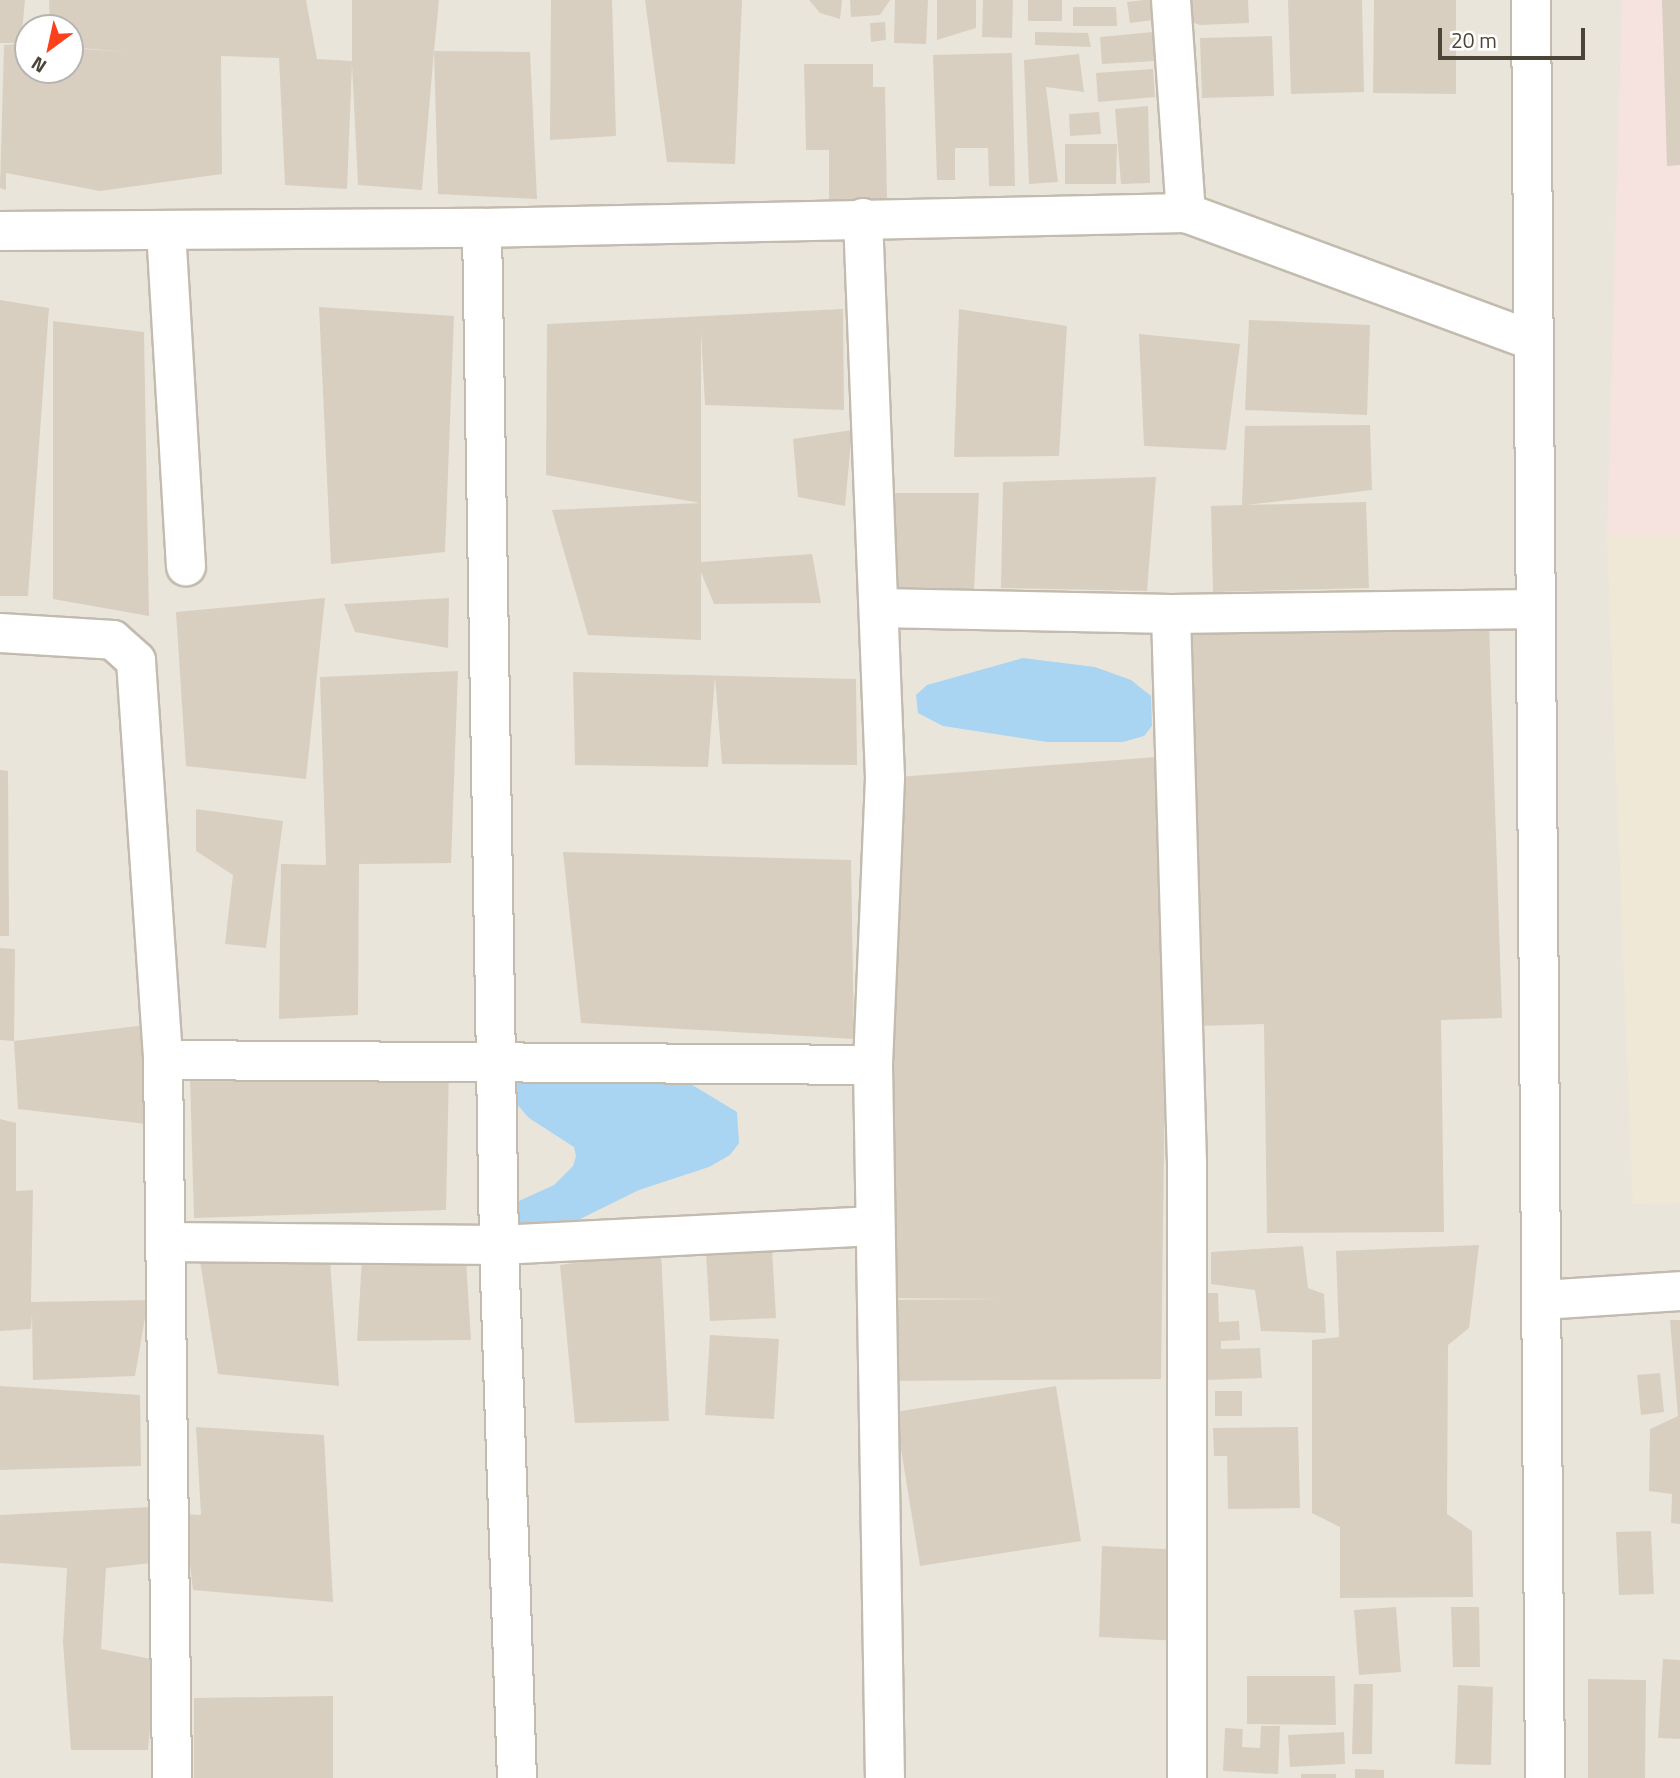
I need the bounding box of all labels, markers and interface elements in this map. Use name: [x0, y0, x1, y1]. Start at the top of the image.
north arrow: [14, 14, 84, 84]
scale bar: [1442, 14, 1589, 58]
text: 20 m: [1451, 24, 1497, 56]
text: N: [25, 50, 52, 81]

